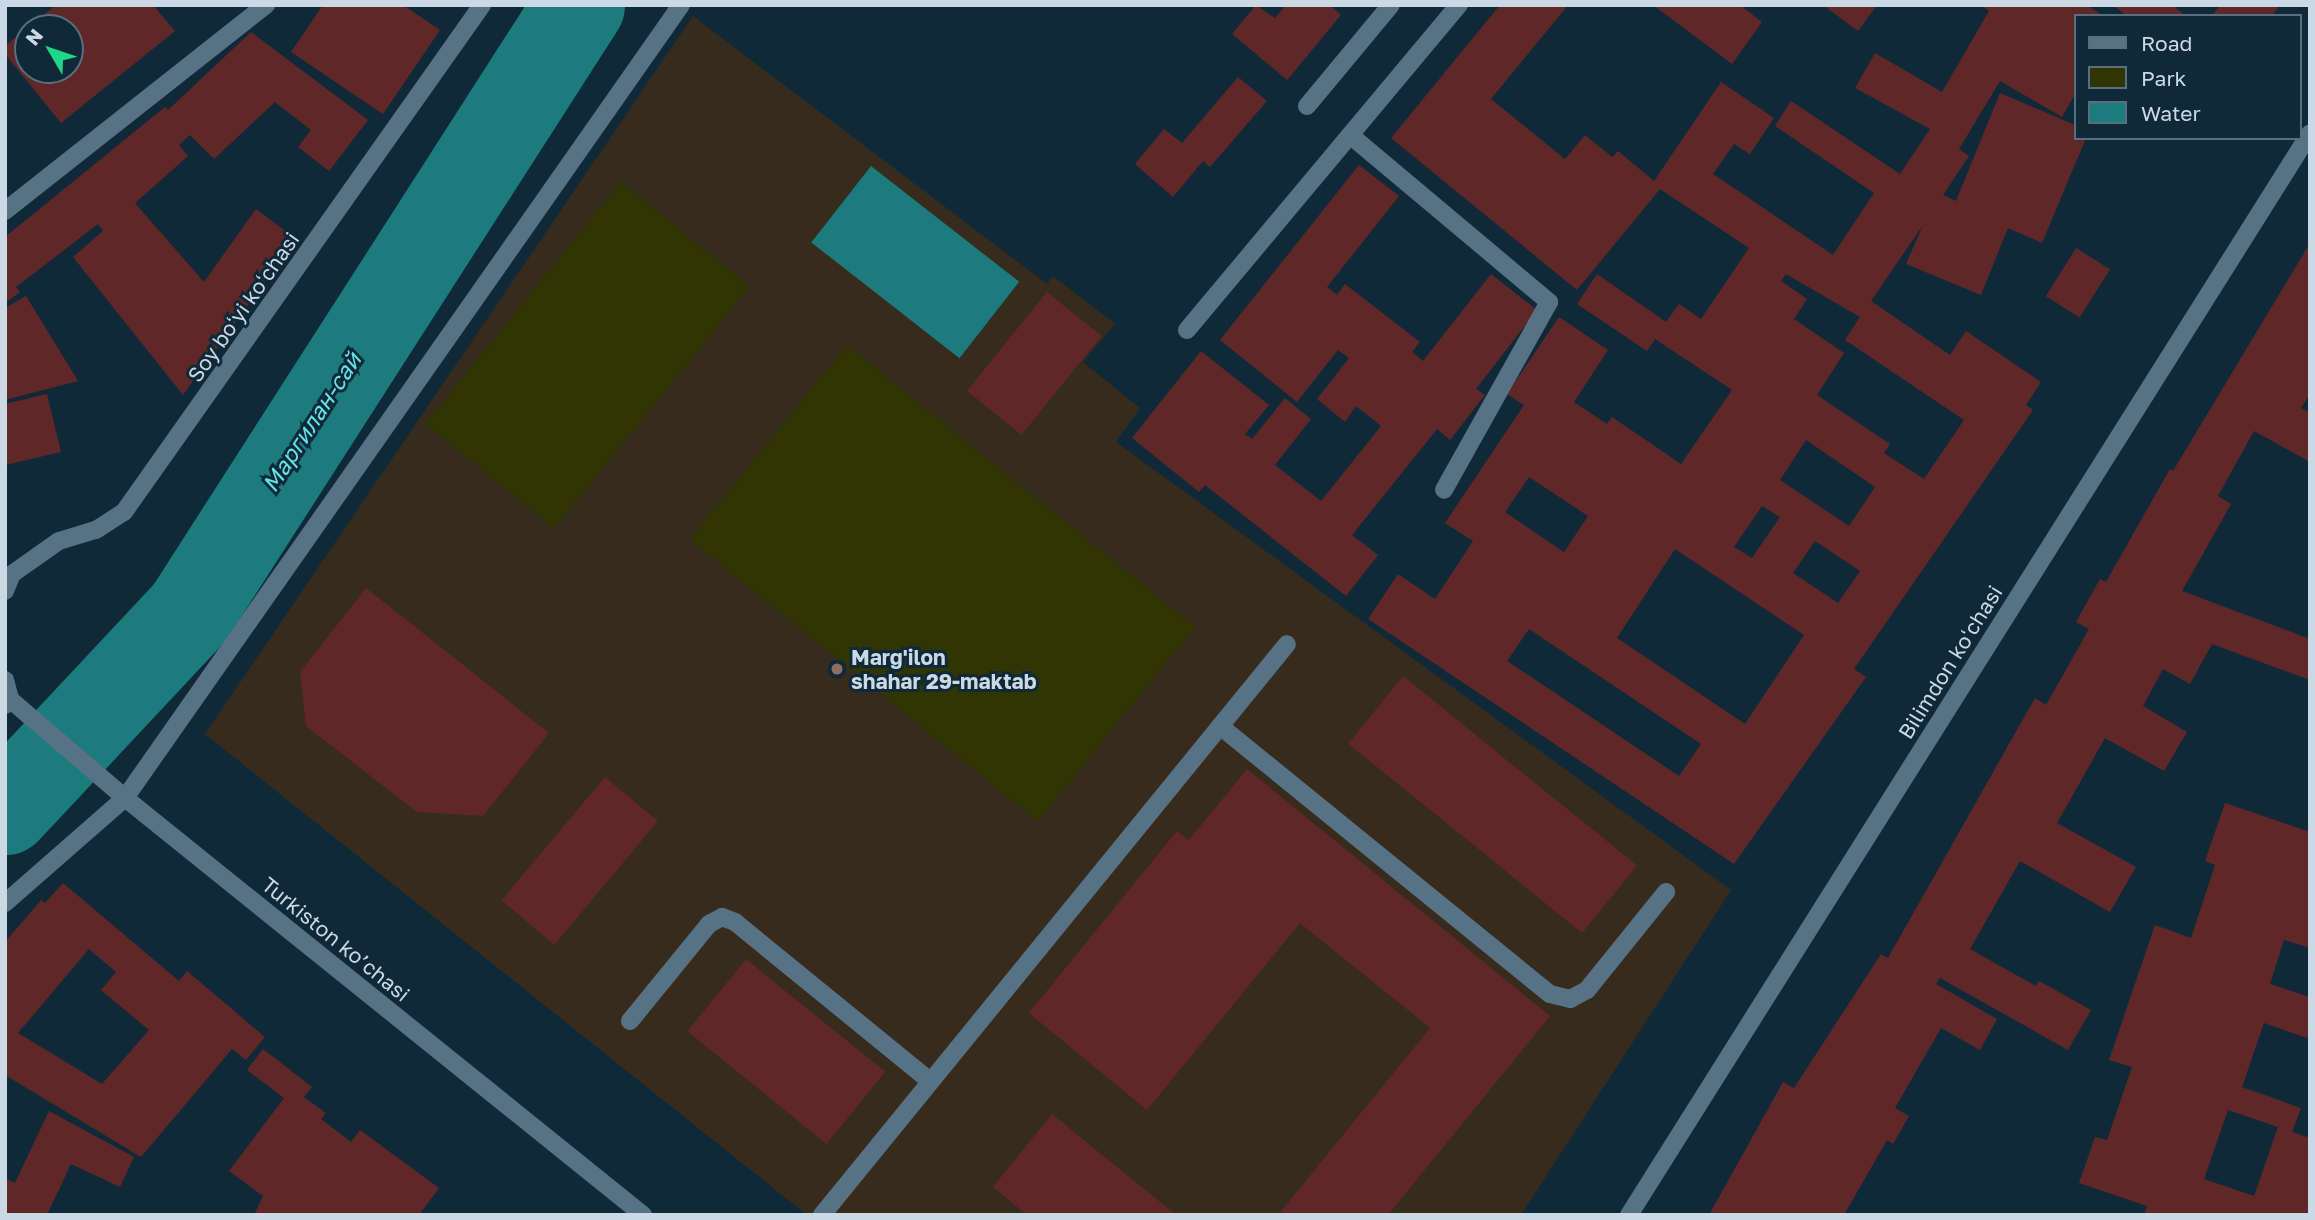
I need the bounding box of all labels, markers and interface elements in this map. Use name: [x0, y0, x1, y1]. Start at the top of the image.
north arrow: [14, 14, 84, 84]
legend: [2074, 14, 2301, 140]
text: N: [20, 24, 47, 50]
text: Road: [2141, 30, 2192, 56]
text: Park: [2141, 65, 2186, 91]
text: Water: [2141, 100, 2201, 126]
street label: Soy boʻyi koʻchasi: [182, 227, 304, 387]
water label: Маргилан-сай: [256, 347, 366, 497]
street label: Bilimdon koʻchasi: [1893, 581, 2007, 743]
place label: Marg'ilon shahar 29-maktab: [851, 644, 1037, 694]
marker: Marg'ilon shahar 29-maktab: [829, 661, 845, 677]
street label: Turkiston ko’chasi: [257, 872, 415, 1006]

